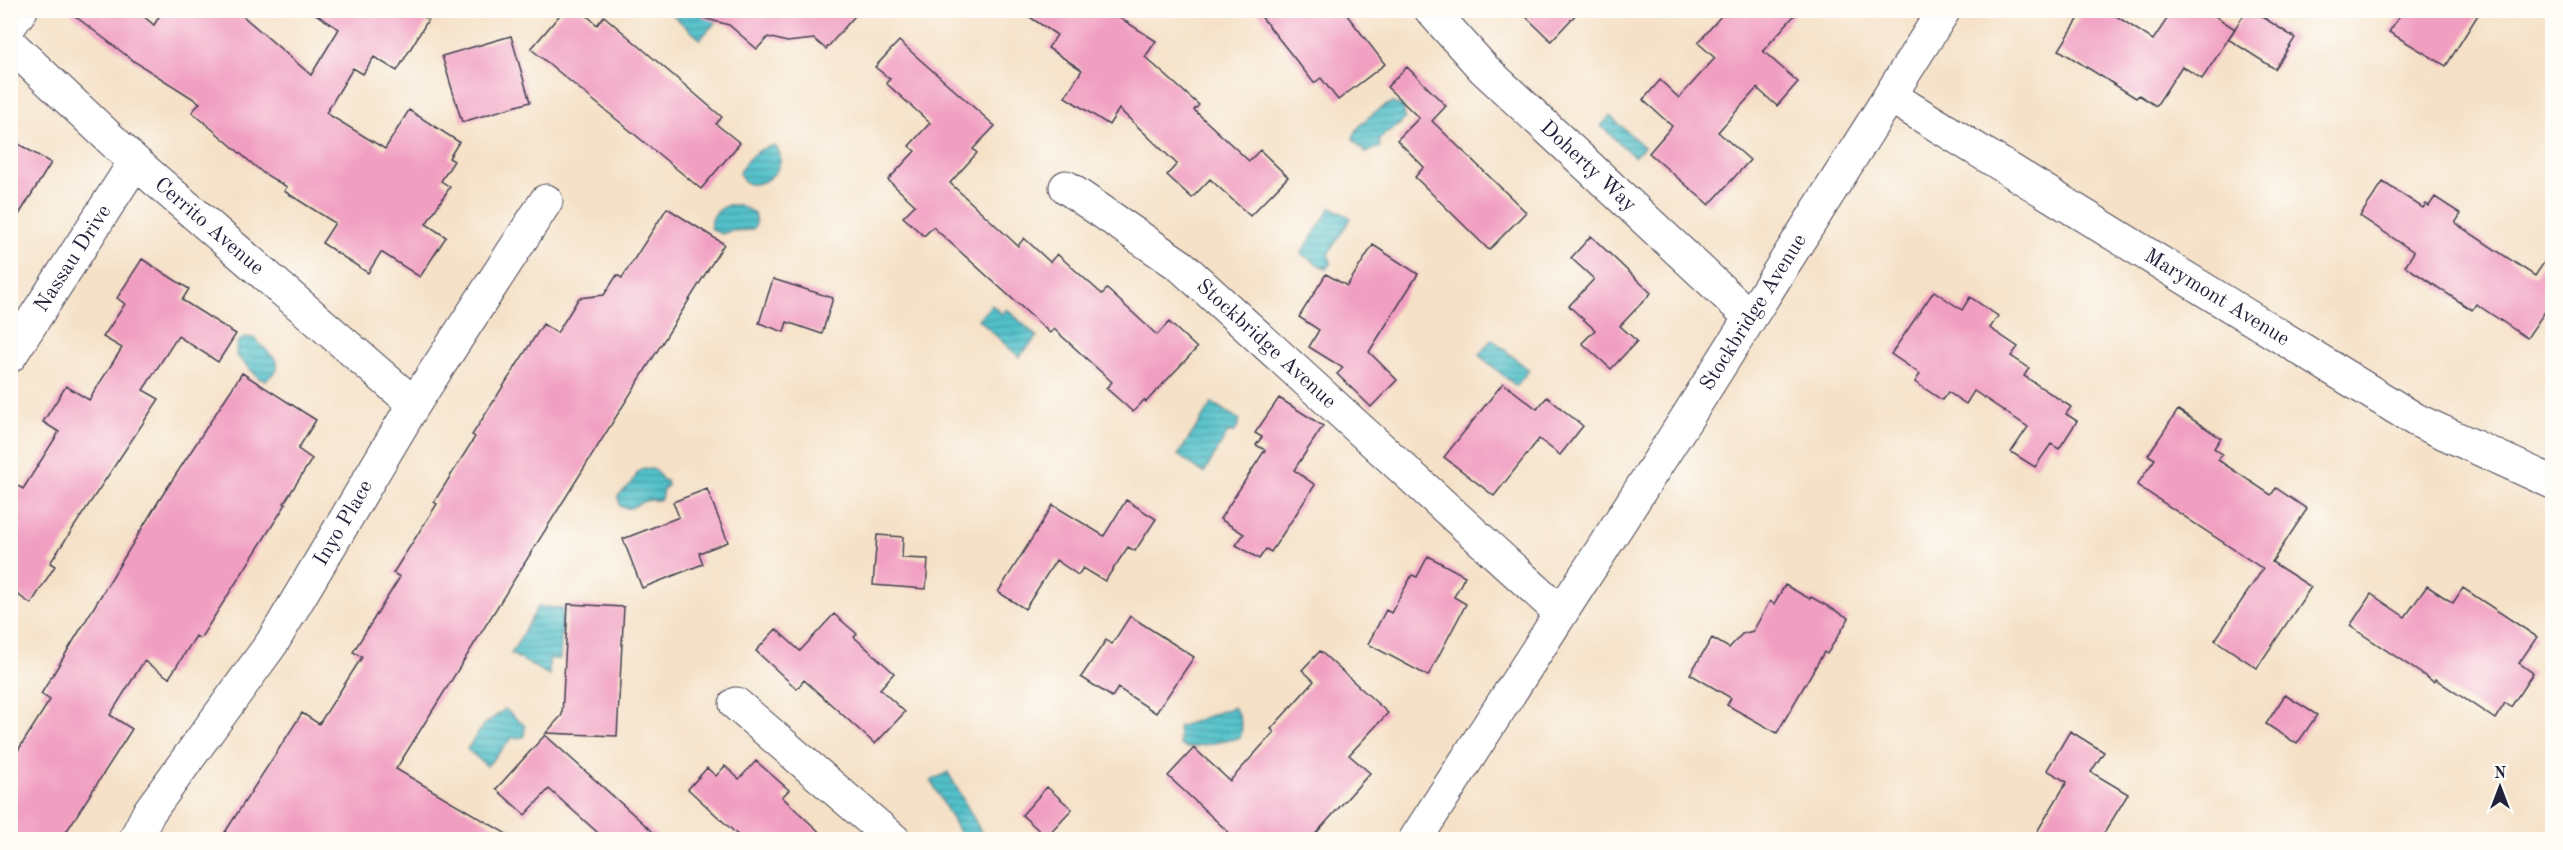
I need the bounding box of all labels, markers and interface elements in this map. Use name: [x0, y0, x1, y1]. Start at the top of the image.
street label: Doherty Way: [1536, 117, 1640, 216]
street label: Cerrito Avenue: [150, 173, 268, 279]
street label: Nassau Drive: [31, 201, 115, 316]
street label: Stockbridge Avenue: [1696, 230, 1810, 394]
street label: Marymont Avenue: [2141, 245, 2293, 350]
street label: Stockbridge Avenue: [1193, 275, 1340, 413]
street label: Inyo Place: [310, 477, 377, 569]
north arrow: [2470, 757, 2530, 817]
text: N: [2494, 766, 2507, 782]

